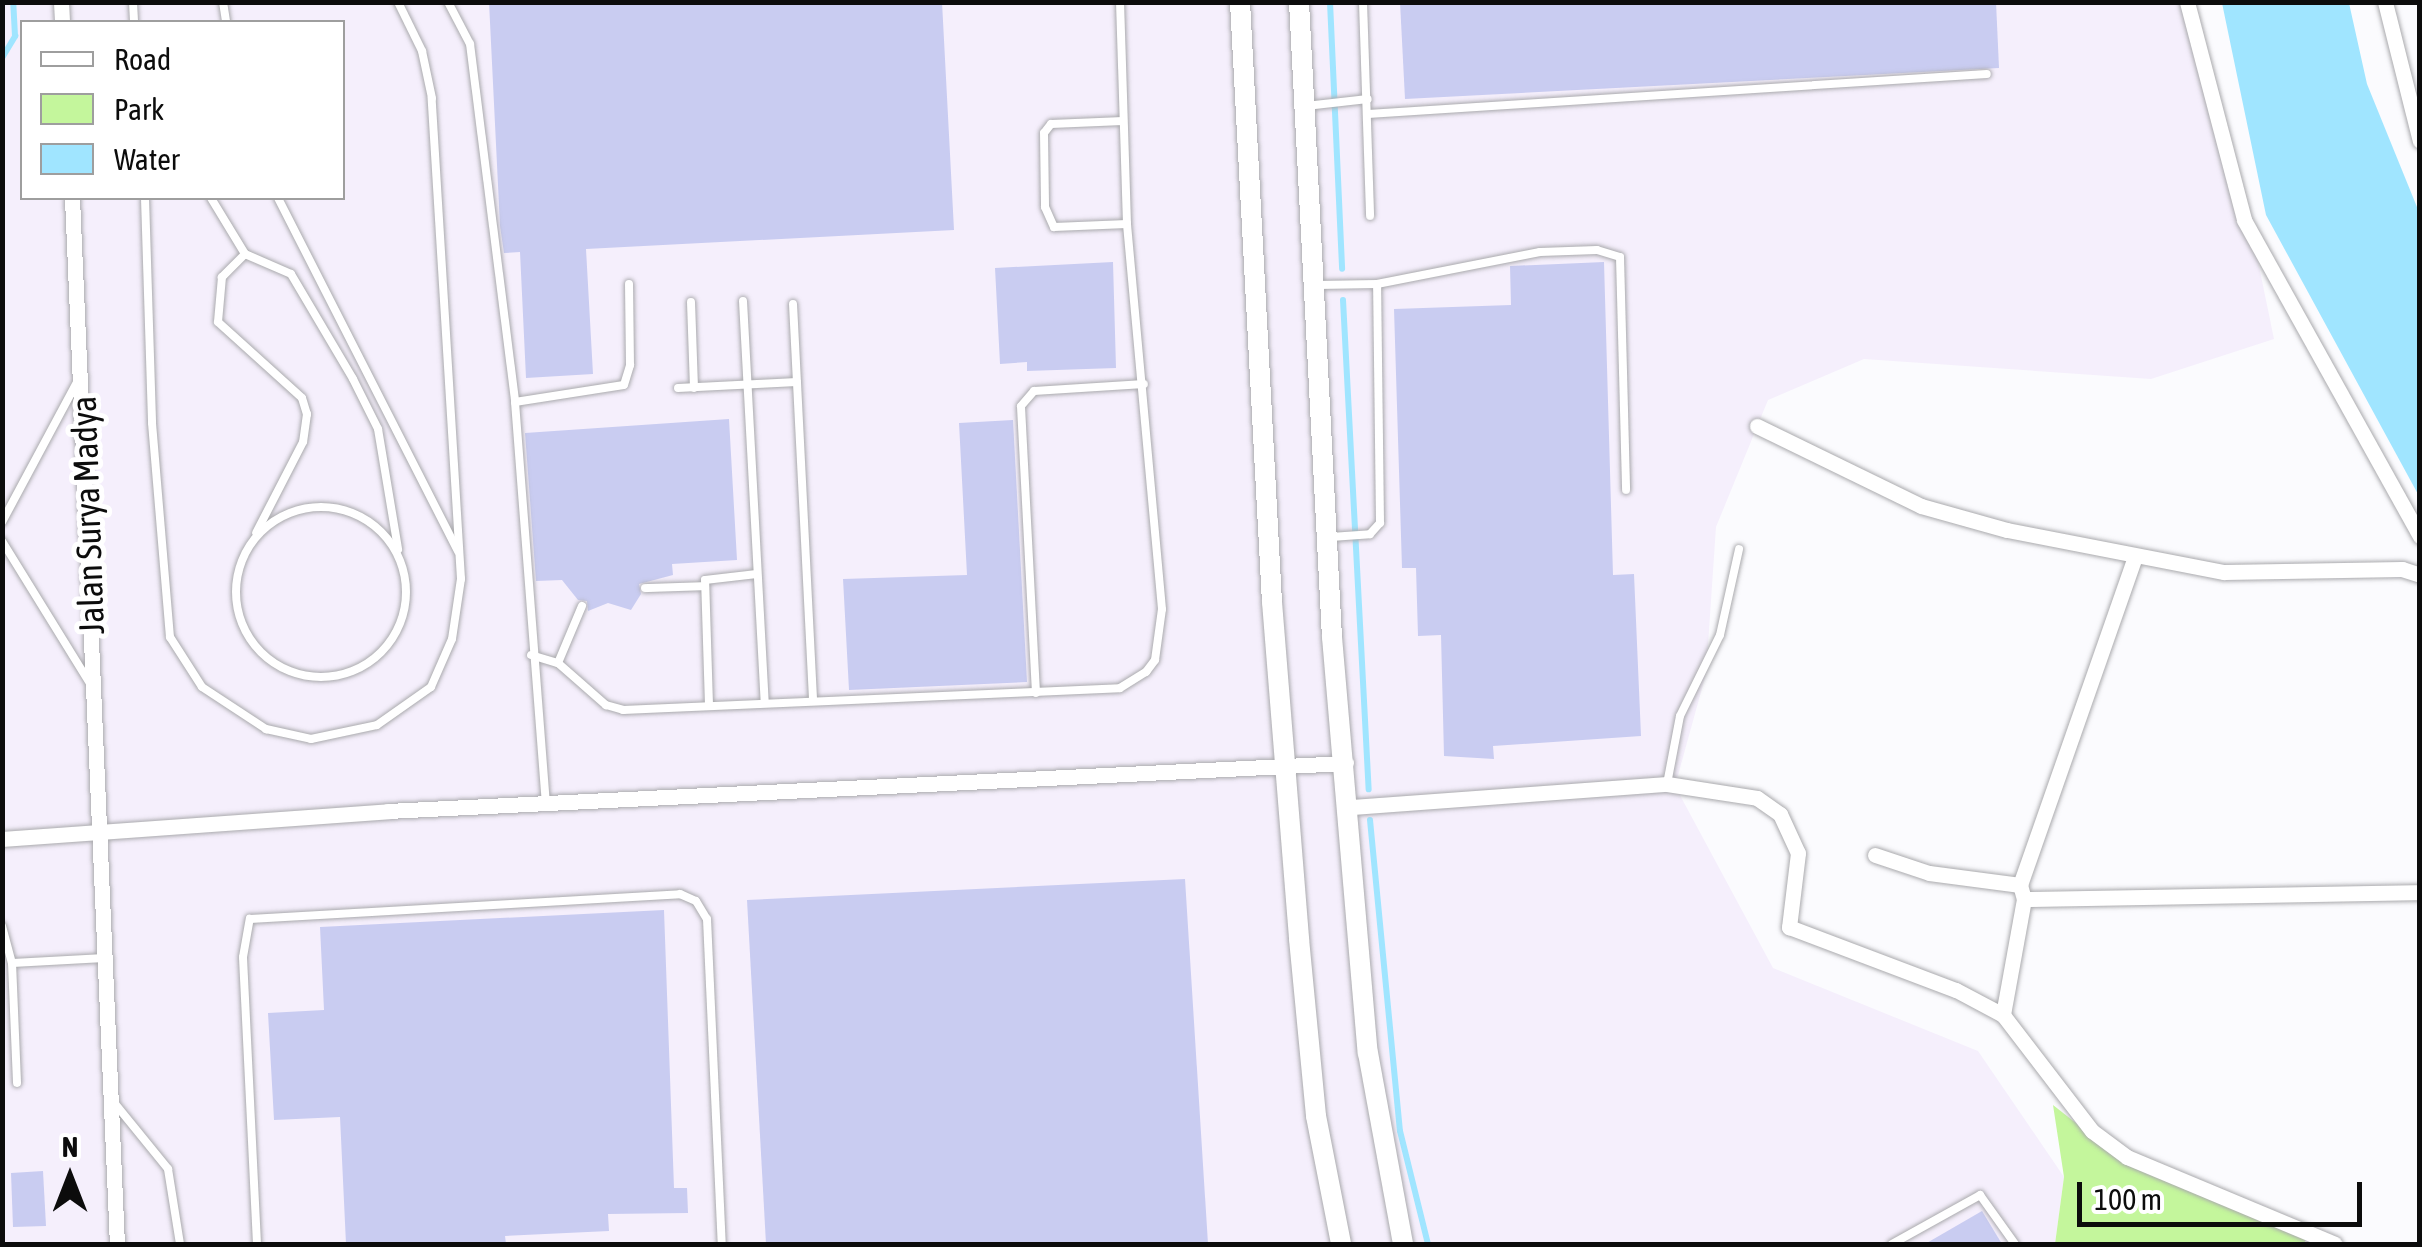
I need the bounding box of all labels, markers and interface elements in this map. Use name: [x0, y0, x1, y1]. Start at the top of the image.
legend: [20, 20, 345, 200]
text: Road: [114, 42, 171, 76]
text: Park: [114, 92, 164, 126]
text: Water: [114, 142, 180, 176]
street label: Jalan Surya Madya: [62, 395, 112, 635]
north arrow: [20, 1127, 120, 1227]
text: N: [62, 1131, 78, 1163]
scale bar: [2082, 1162, 2367, 1224]
text: 100 m: [2094, 1182, 2162, 1216]

